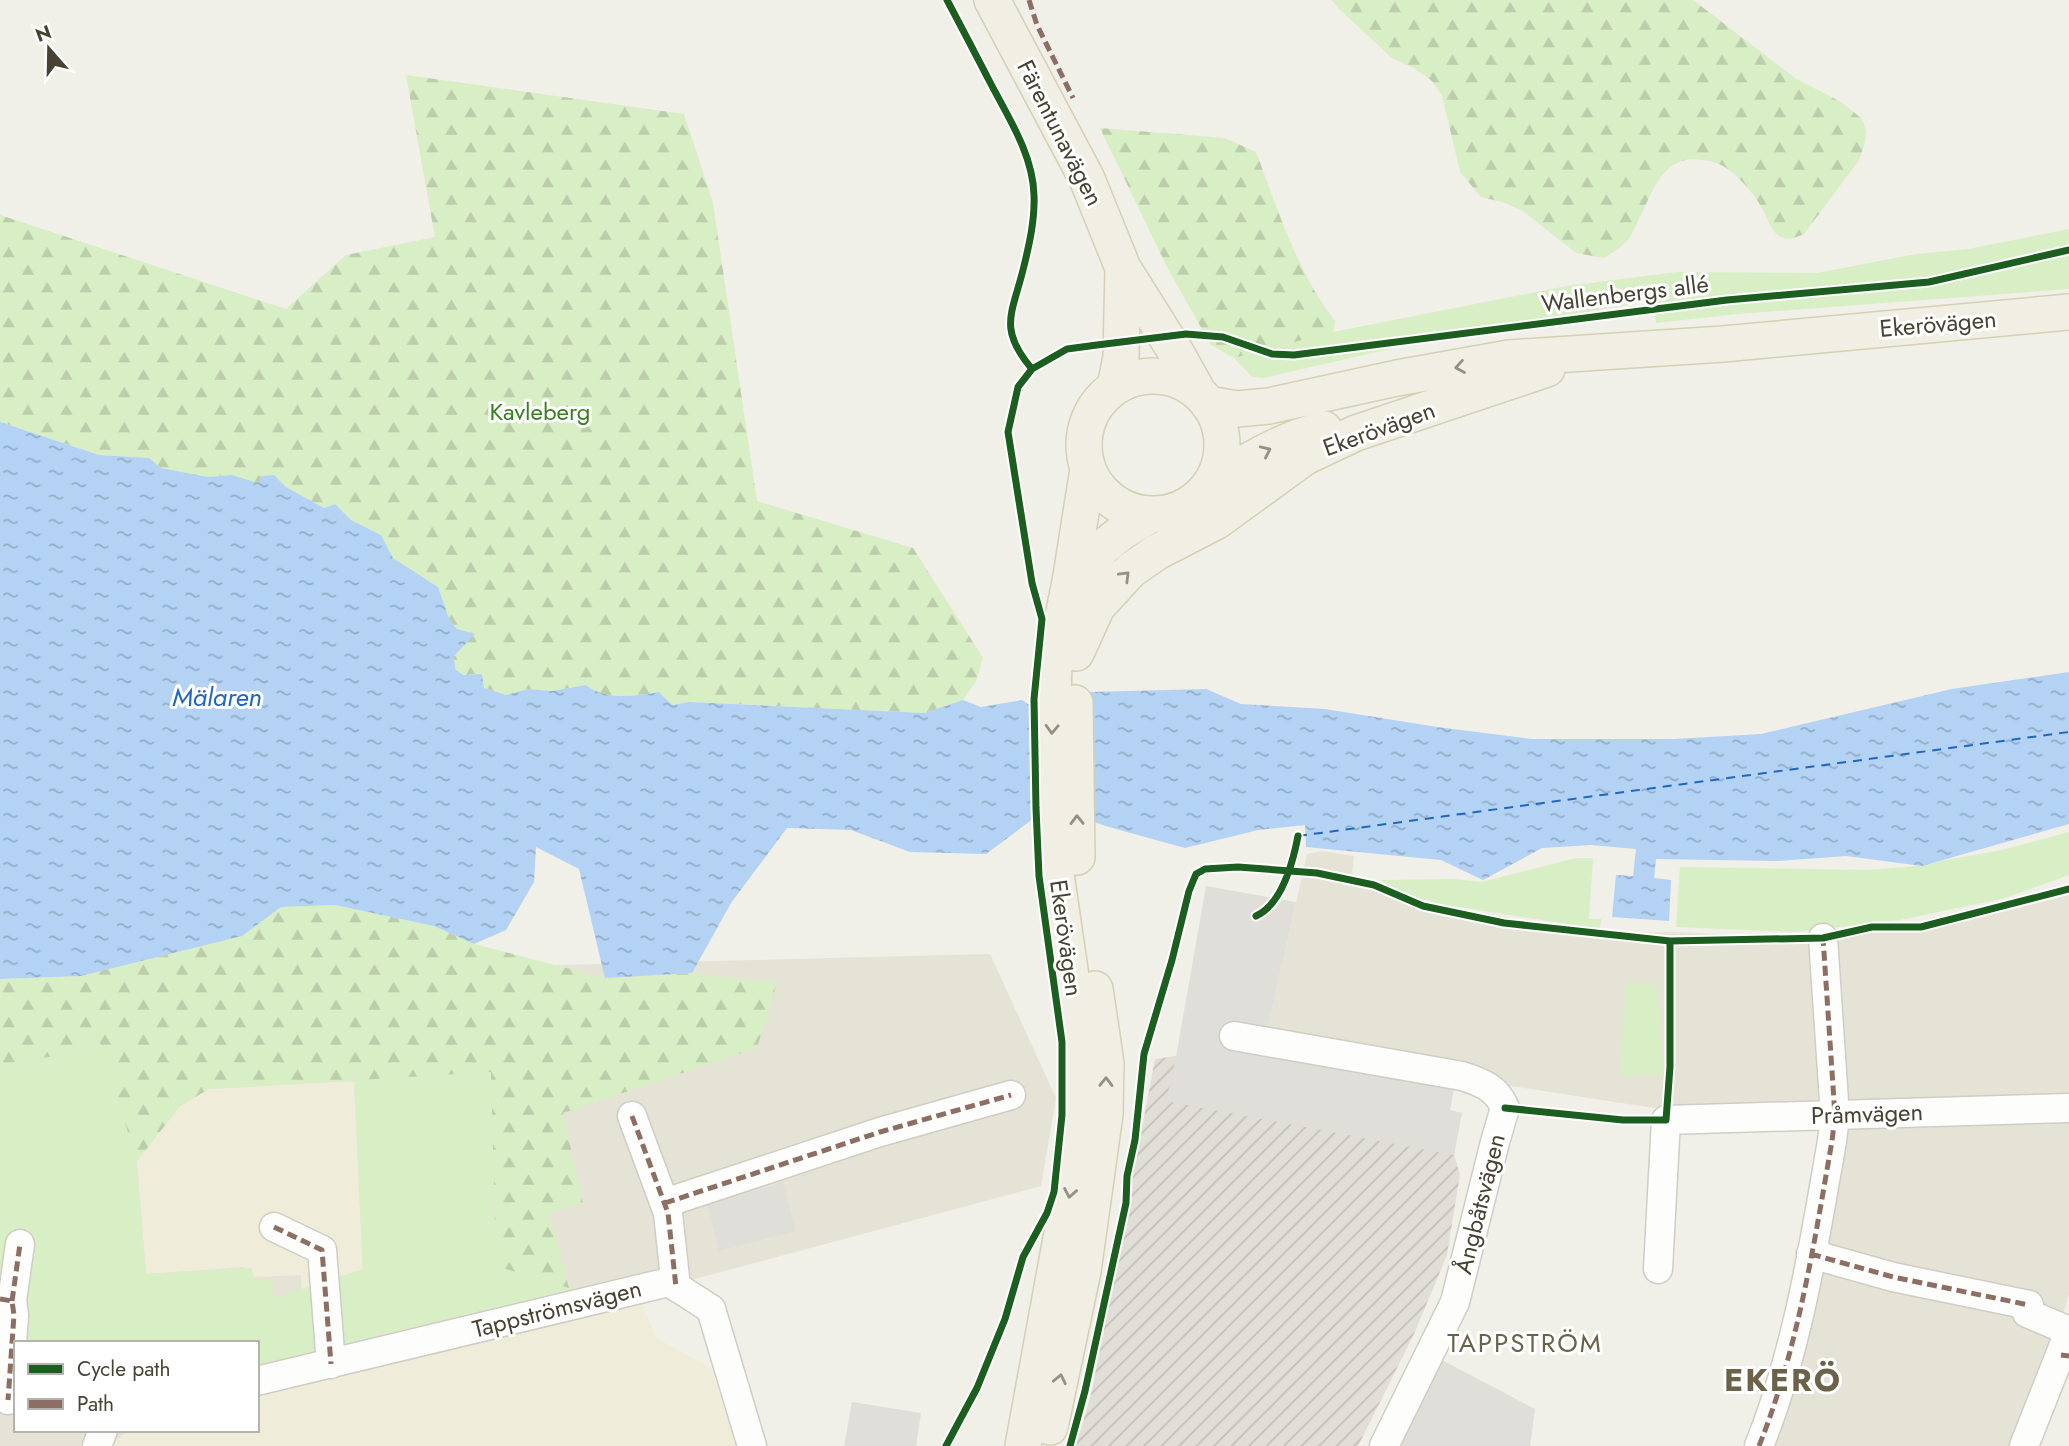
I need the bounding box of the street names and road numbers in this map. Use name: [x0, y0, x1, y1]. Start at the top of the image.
street label: Färentunavägen: [1009, 54, 1112, 212]
street label: Wallenbergs allé: [1539, 266, 1711, 321]
street label: Ekerövägen: [1878, 301, 1998, 346]
street label: Ekerövägen: [1318, 392, 1440, 465]
street label: Ekerövägen: [1041, 877, 1092, 998]
street label: Pråmvägen: [1810, 1094, 1924, 1133]
street label: Ångbåtsvägen: [1445, 1130, 1514, 1278]
street label: Tappströmsvägen: [469, 1271, 645, 1346]

